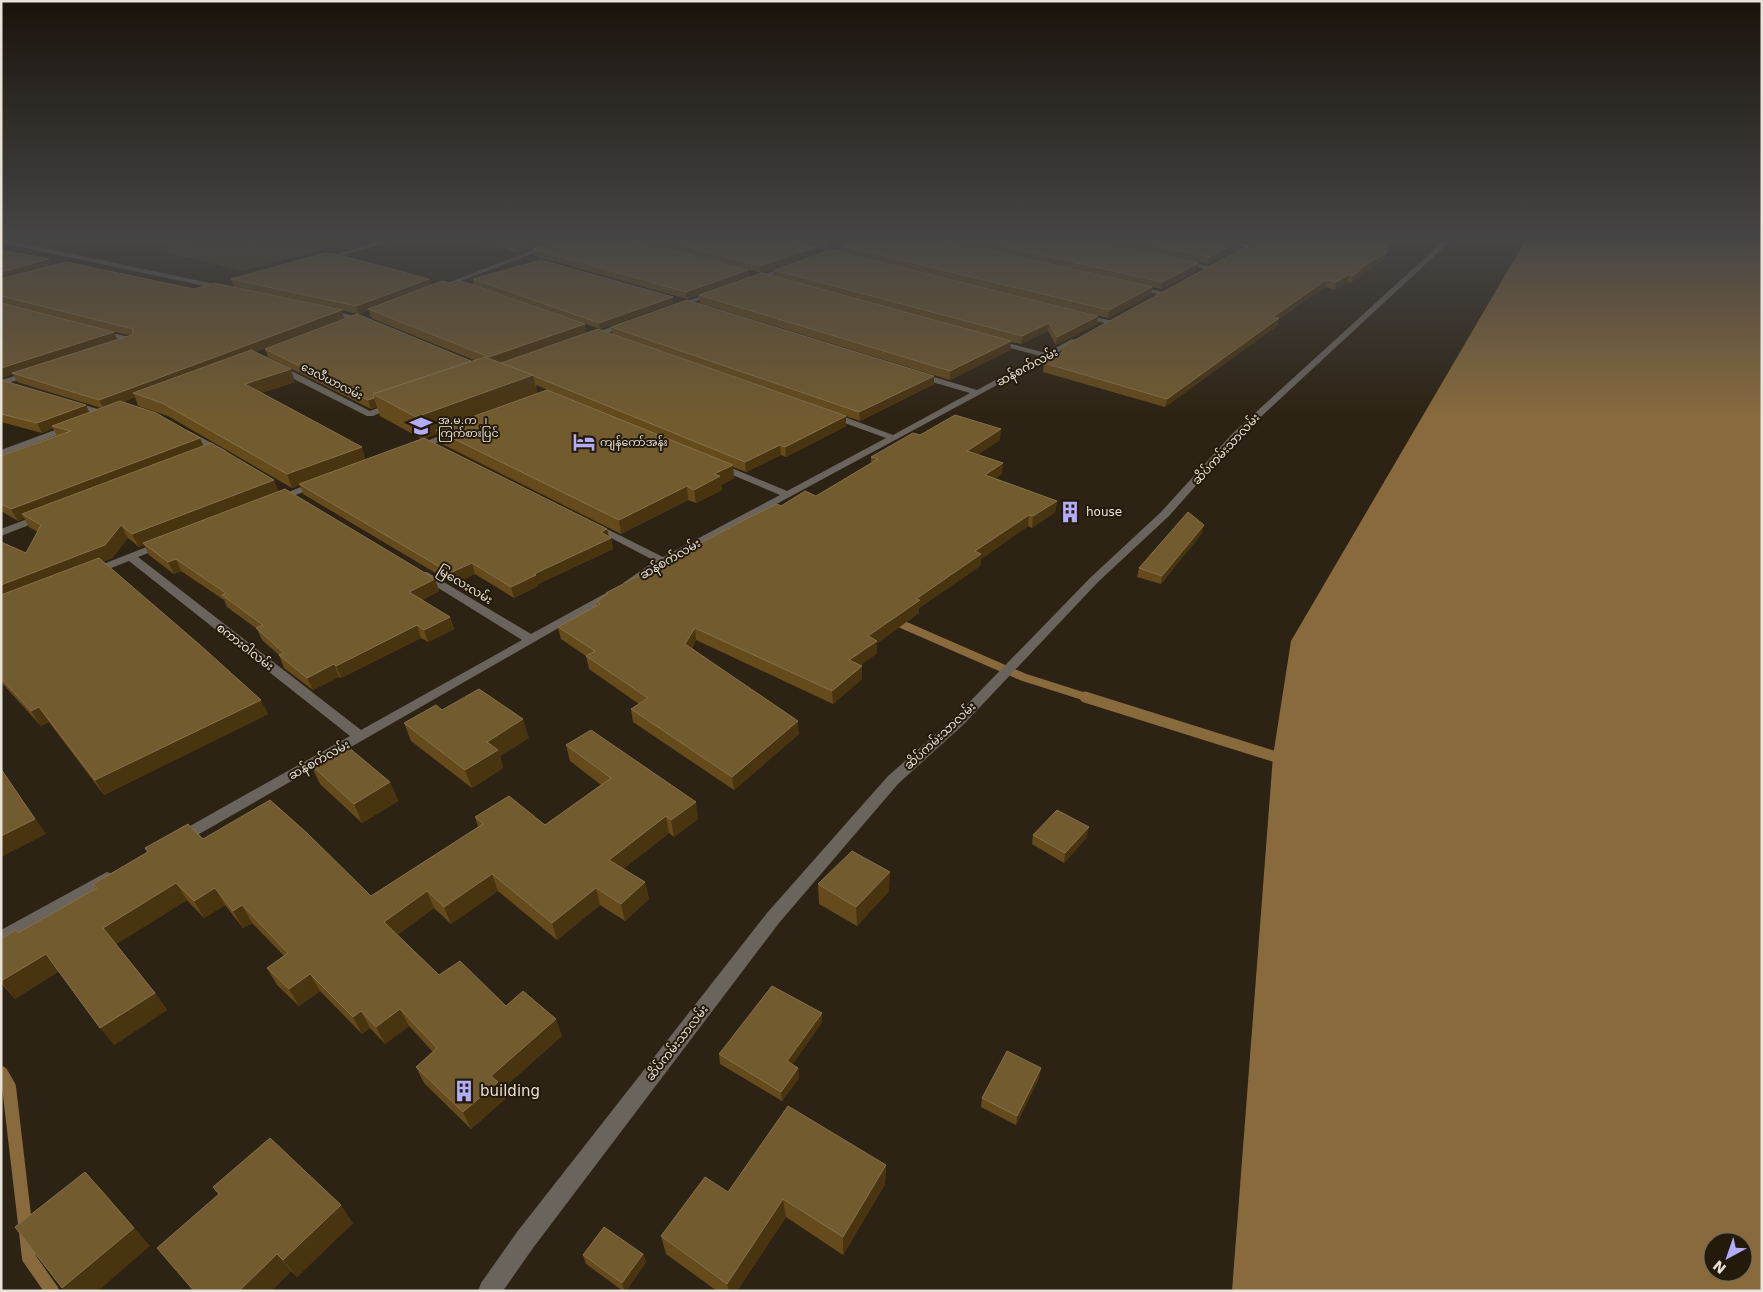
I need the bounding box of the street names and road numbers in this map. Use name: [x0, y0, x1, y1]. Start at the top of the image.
street label: ဆန်စက်လမ်း: [993, 343, 1062, 392]
street label: ဒေလီယာလမ်း: [299, 359, 365, 403]
street label: ဆိပ်ကမ်းသာလမ်း: [1188, 409, 1263, 487]
street label: ဆန်စက်လမ်း: [636, 534, 704, 585]
street label: မြလေးလမ်း: [433, 561, 496, 609]
street label: စကားဝါလမ်း: [214, 619, 277, 674]
street label: ဆိပ်ကမ်းသာလမ်း: [900, 698, 978, 773]
street label: ဆန်စက်လမ်း: [285, 736, 353, 785]
street label: ဆိပ်ကမ်းသာလမ်း: [642, 1001, 711, 1084]

